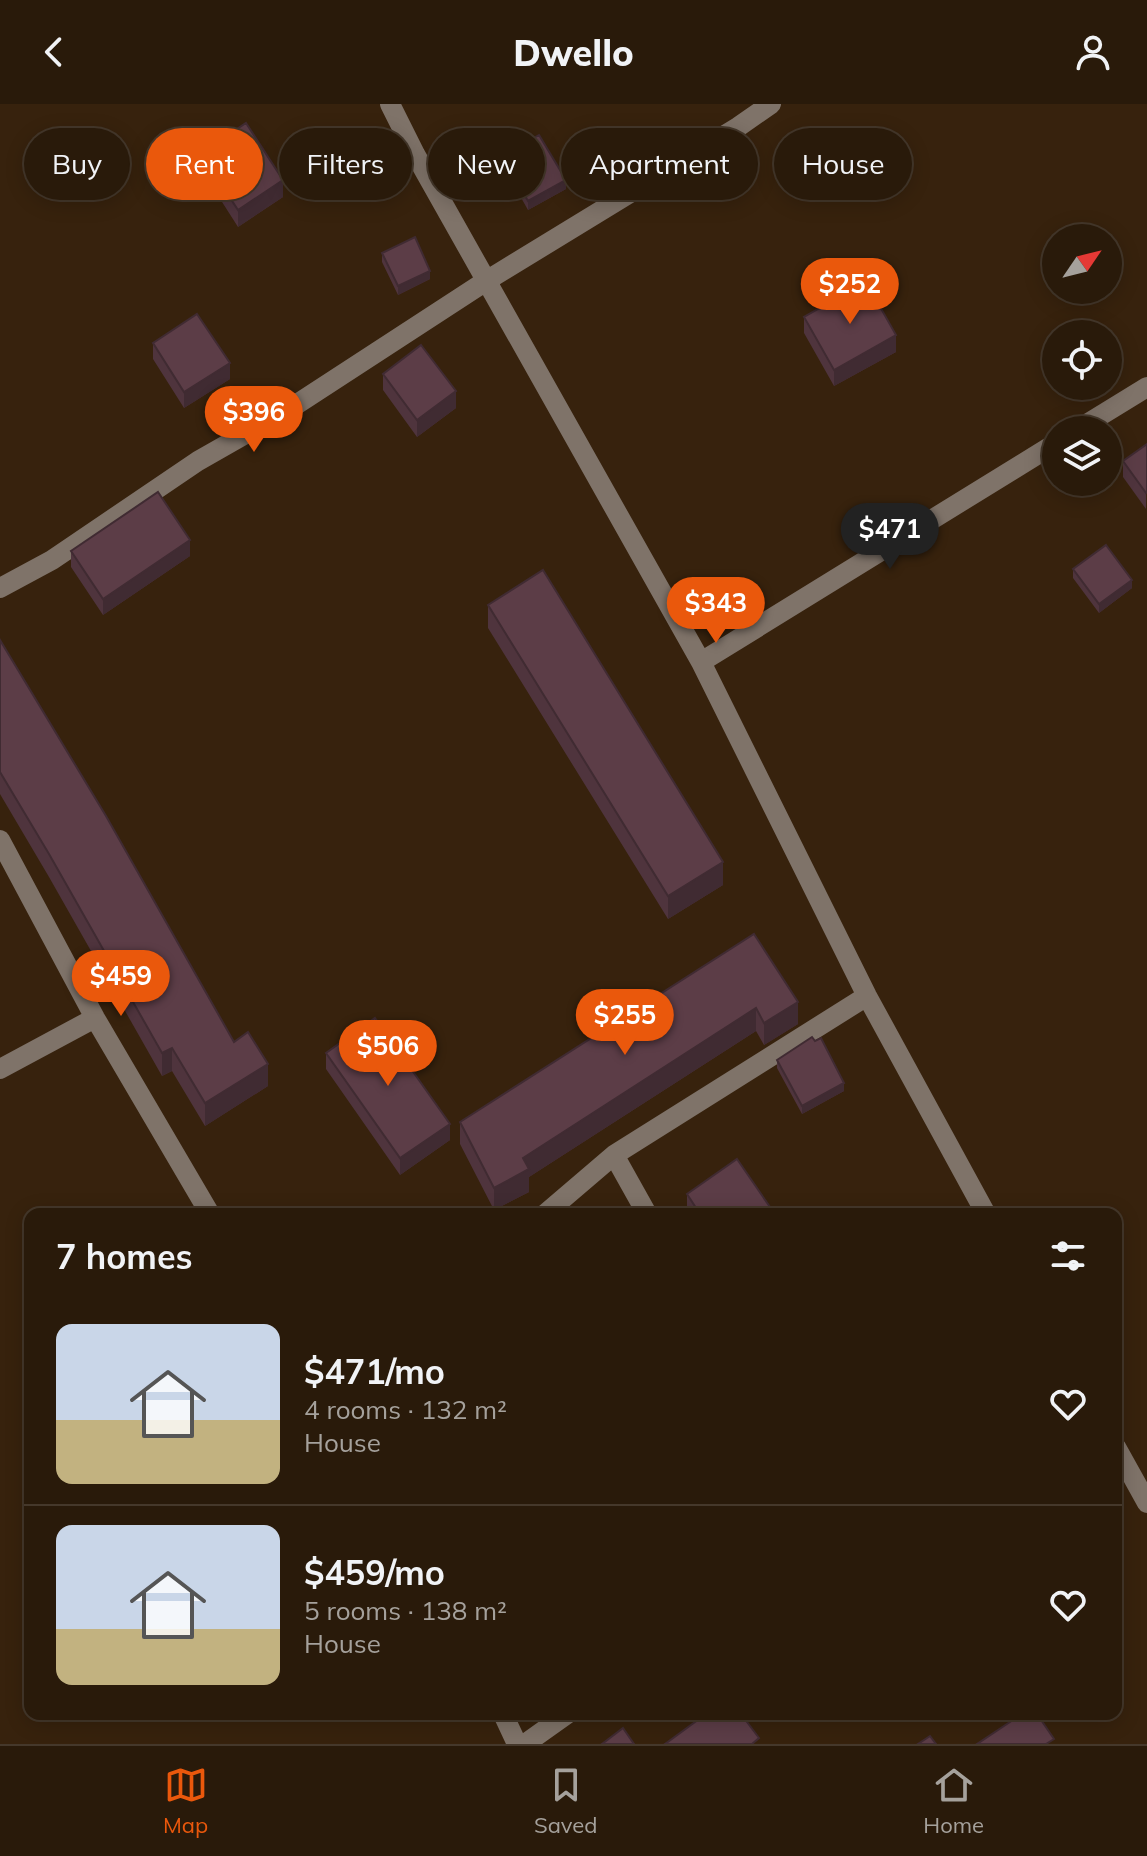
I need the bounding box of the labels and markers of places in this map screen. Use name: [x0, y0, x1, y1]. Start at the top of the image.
pin: $252: [803, 258, 897, 326]
pin: $396: [207, 386, 301, 454]
pin: $471: [843, 503, 937, 571]
pin: $343: [669, 577, 763, 645]
pin: $459: [74, 950, 168, 1018]
pin: $255: [578, 989, 672, 1057]
pin: $506: [341, 1020, 435, 1088]

